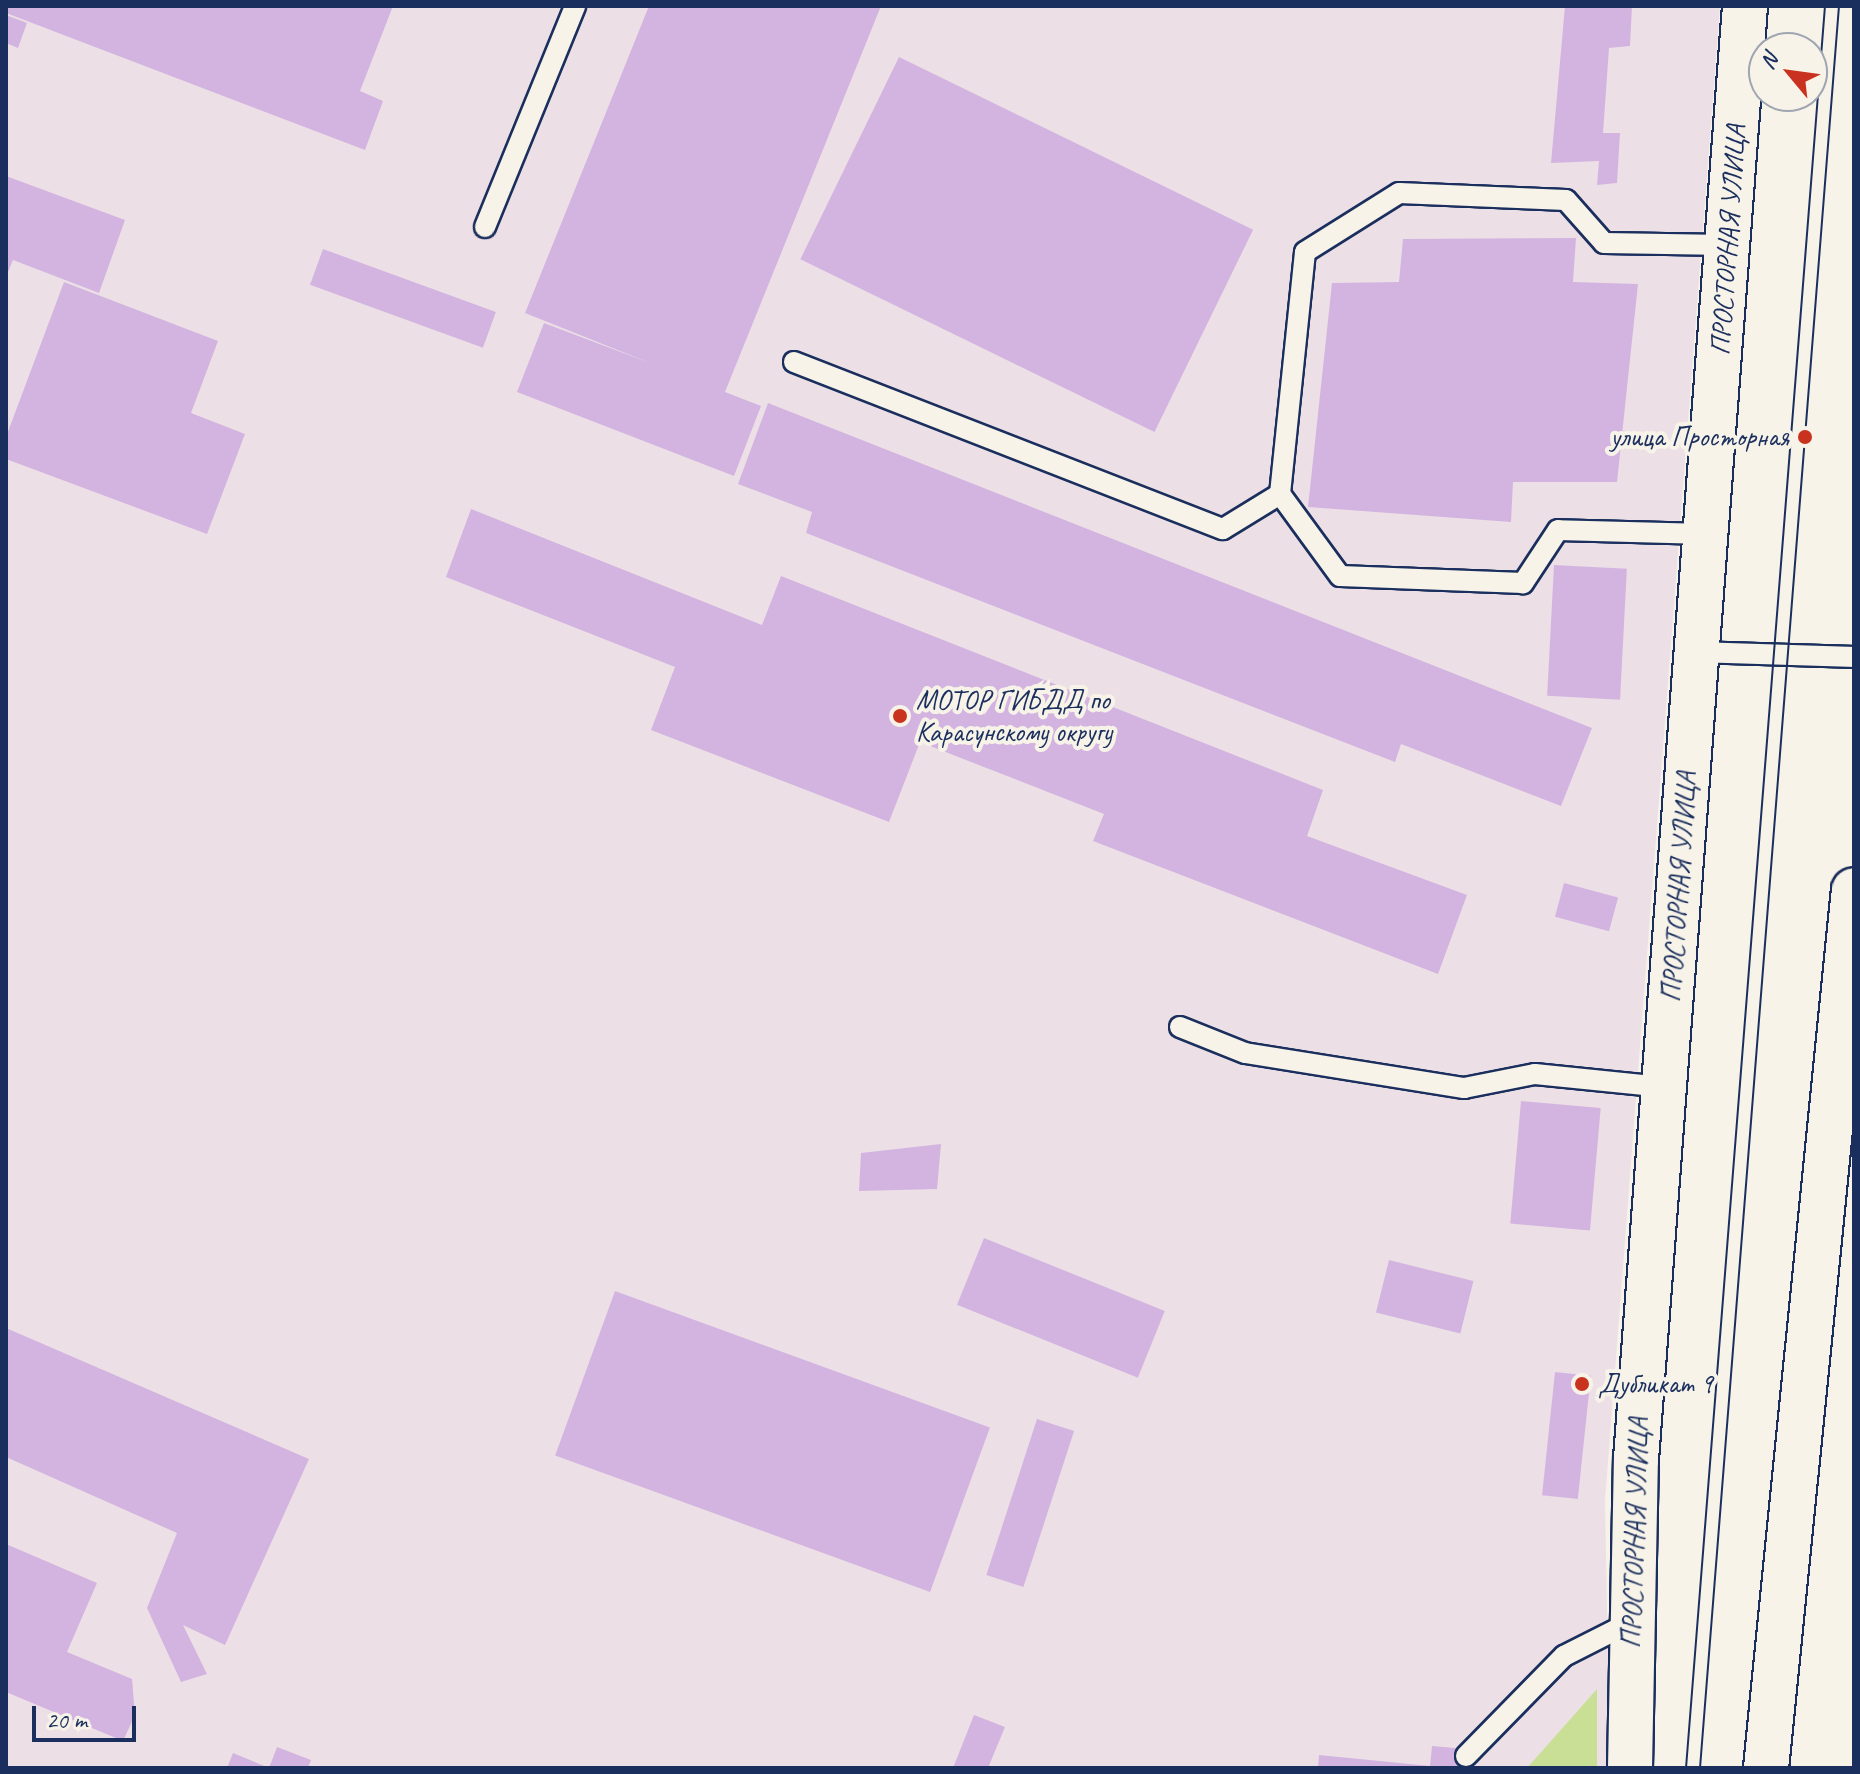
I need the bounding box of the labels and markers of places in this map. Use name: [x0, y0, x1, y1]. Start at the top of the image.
place label: улица Просторная: [1612, 420, 1789, 454]
marker: улица Просторная: [1796, 428, 1814, 446]
place label: МОТОР ГИБДД по Карасунскому округу: [916, 683, 1111, 749]
marker: МОТОР ГИБДД по Карасунскому округу: [891, 707, 909, 725]
place label: Дубликат 9: [1598, 1367, 1712, 1401]
marker: Дубликат 9: [1573, 1375, 1591, 1393]

